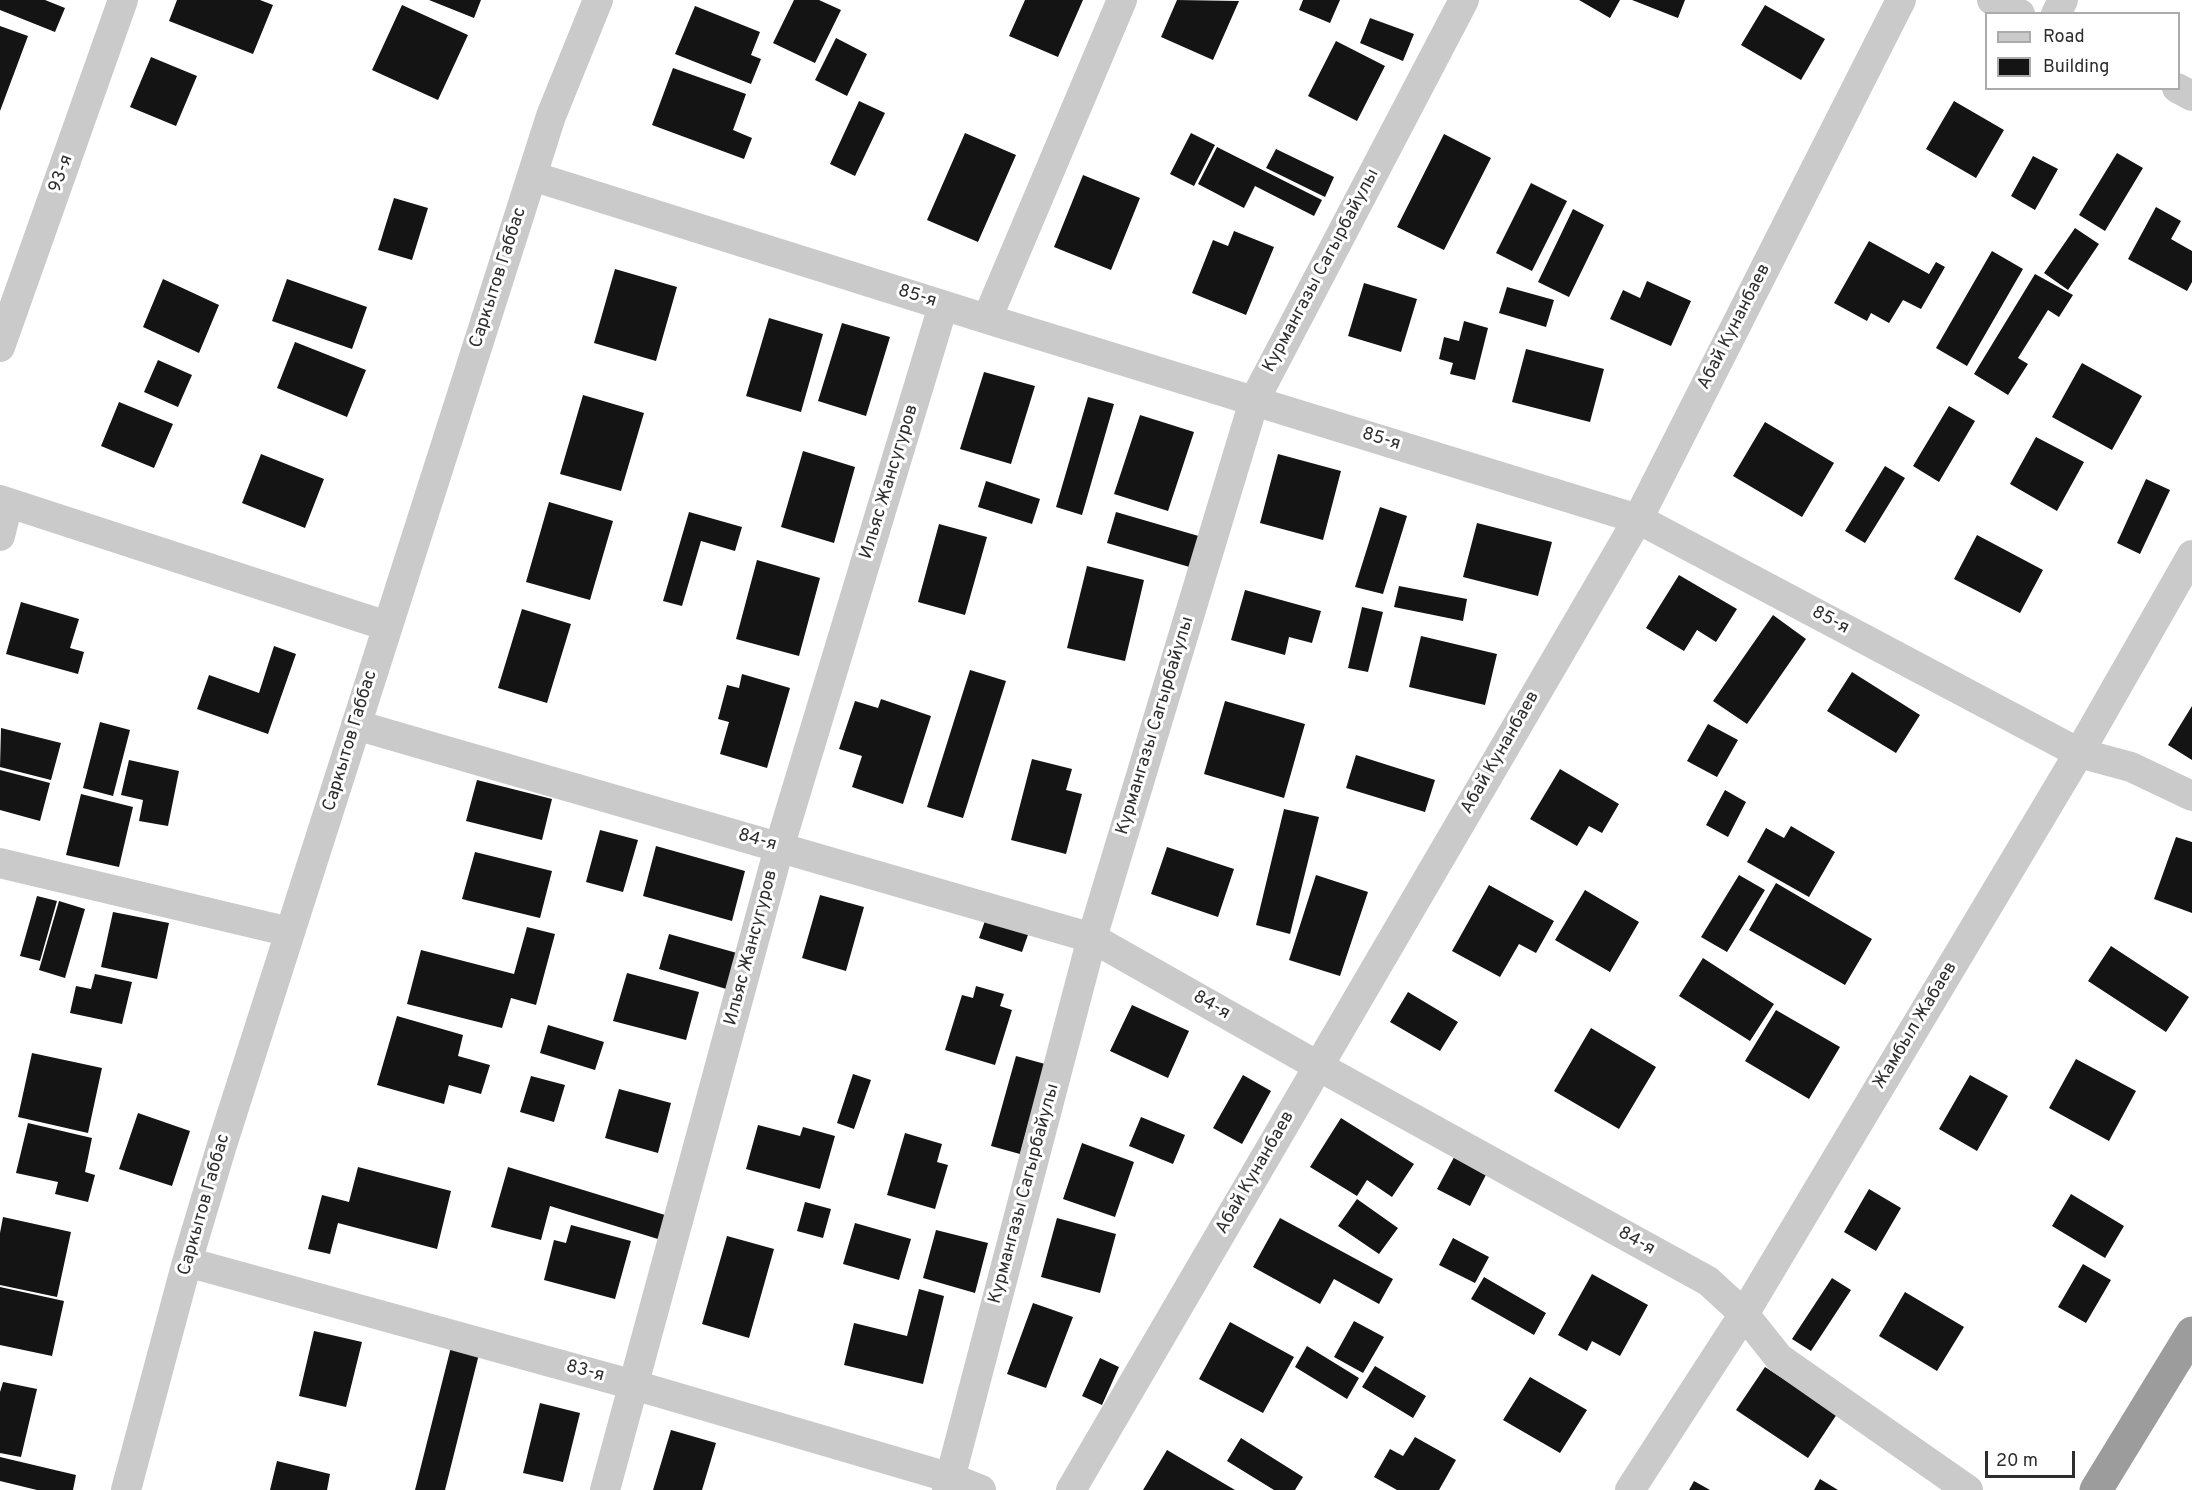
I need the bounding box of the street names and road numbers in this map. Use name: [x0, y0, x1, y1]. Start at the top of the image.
street label: 93-я: [45, 152, 79, 196]
street label: Курмангазы Сагырбайулы: [1259, 166, 1385, 376]
street label: Саркытов Габбас: [466, 205, 532, 351]
street label: Абай Кунанбаев: [1694, 261, 1776, 393]
street label: 85-я: [895, 281, 939, 313]
street label: Ильяс Жансугуров: [856, 402, 924, 562]
street label: 85-я: [1359, 424, 1403, 456]
street label: 85-я: [1808, 602, 1852, 640]
street label: Курмангазы Сагырбайулы: [1112, 614, 1200, 838]
street label: Саркытов Габбас: [319, 668, 383, 814]
street label: Абай Кунанбаев: [1457, 688, 1545, 818]
street label: 84-я: [735, 825, 779, 857]
street label: Ильяс Жансугуров: [721, 868, 783, 1028]
street label: Жамбыл Жабаев: [1869, 958, 1963, 1094]
street label: 84-я: [1189, 987, 1233, 1025]
street label: Курмангазы Сагырбайулы: [985, 1082, 1065, 1306]
street label: Абай Кунанбаев: [1212, 1108, 1300, 1238]
street label: Саркытов Габбас: [174, 1132, 236, 1278]
street label: 84-я: [1614, 1223, 1658, 1261]
street label: 83-я: [563, 1357, 607, 1387]

